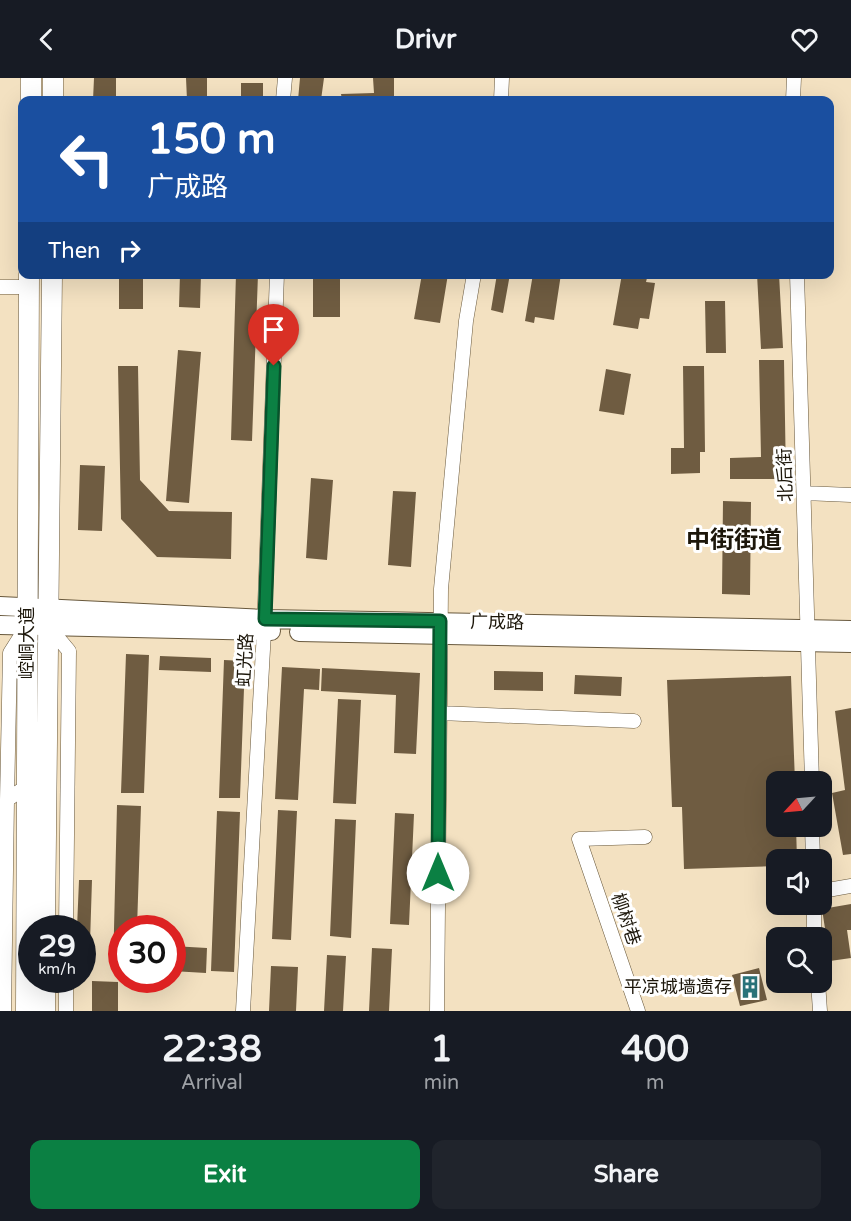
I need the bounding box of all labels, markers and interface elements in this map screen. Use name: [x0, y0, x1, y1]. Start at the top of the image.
icon: back: [30, 23, 63, 56]
text: Drivr: [395, 23, 456, 56]
icon: heart: [788, 23, 821, 56]
text: 150 m: [147, 114, 276, 165]
icon: left: [48, 120, 126, 198]
text: 广成路: [147, 171, 228, 204]
icon: right: [113, 234, 146, 267]
text: Then: [48, 238, 101, 264]
pin: [248, 304, 299, 366]
icon: arrive: [257, 313, 290, 346]
street label: 北后街: [773, 448, 797, 502]
district label: 中街街道: [686, 526, 782, 555]
street label: 崆峒大道: [16, 607, 38, 679]
street label: 广成路: [470, 611, 524, 633]
street label: 虹光路: [233, 632, 257, 688]
north arrow: [766, 771, 832, 837]
map controls: [766, 771, 832, 993]
position arrow: [406, 841, 470, 905]
button: sound: [766, 849, 832, 915]
street label: 柳树巷: [607, 890, 645, 948]
speed limit sign: 30: [108, 915, 186, 993]
button: search: [766, 927, 832, 993]
text: 29: [38, 928, 76, 965]
text: km/h: [38, 960, 76, 978]
building icon: 平凉城墙遗存: [737, 974, 763, 1000]
place label: 平凉城墙遗存: [624, 976, 732, 998]
text: 22:38: [162, 1028, 262, 1071]
text: 1: [430, 1028, 453, 1071]
text: 400: [621, 1028, 689, 1071]
text: Arrival: [181, 1071, 243, 1095]
text: min: [424, 1071, 459, 1095]
text: m: [646, 1071, 664, 1095]
button: Exit: [30, 1140, 420, 1209]
button: Share: [432, 1140, 821, 1209]

